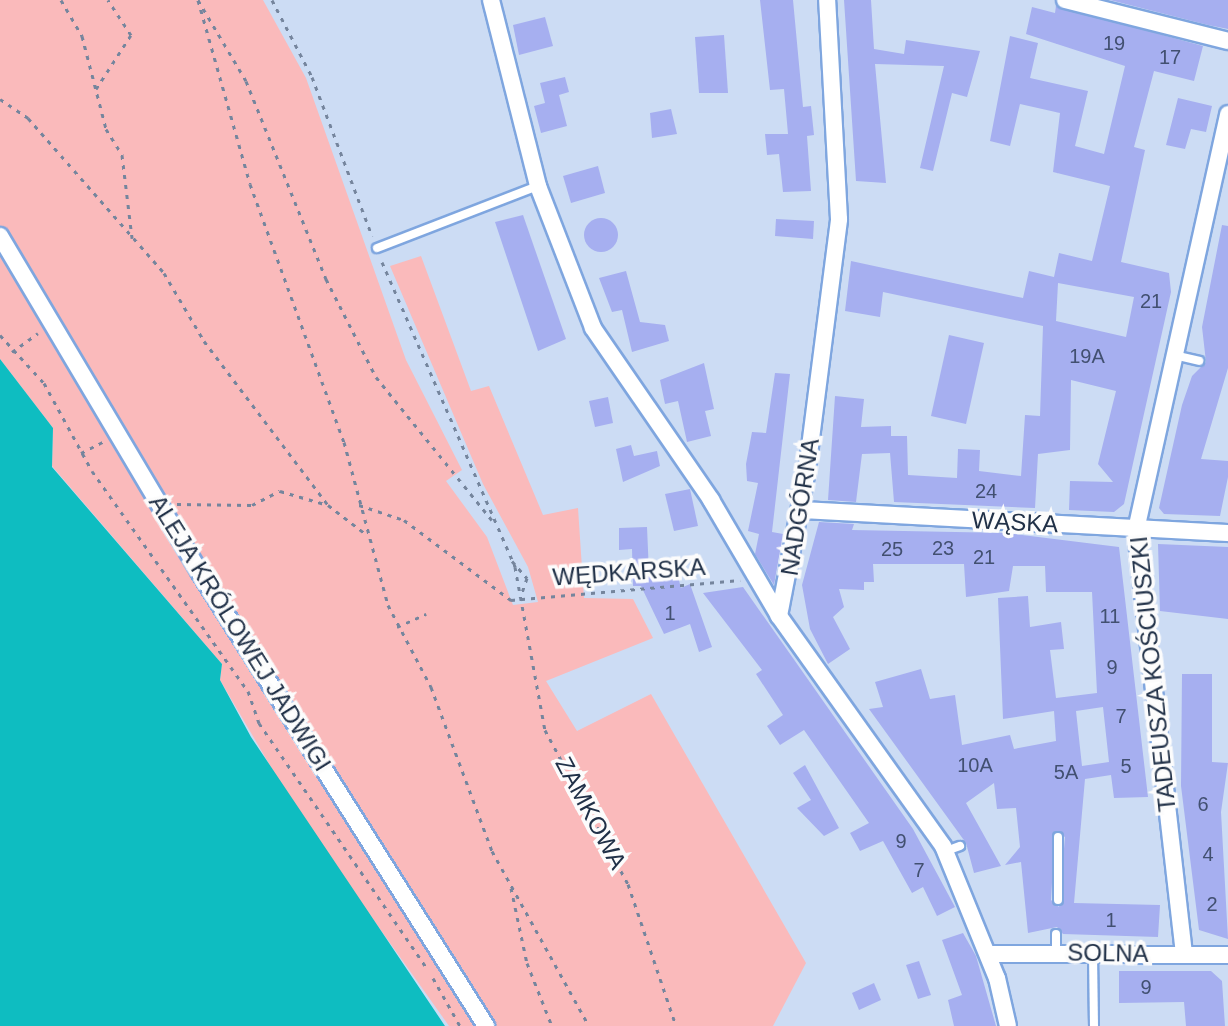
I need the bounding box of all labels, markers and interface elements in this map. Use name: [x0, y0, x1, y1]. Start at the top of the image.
house number: 19: [1103, 31, 1125, 55]
house number: 17: [1159, 45, 1181, 69]
house number: 21: [1140, 289, 1162, 313]
house number: 19A: [1069, 344, 1105, 368]
street label: NADGÓRNA: [775, 436, 825, 578]
house number: 24: [975, 479, 997, 503]
street label: ALEJA KRÓLOWEJ JADWIGI: [143, 489, 337, 777]
street label: WĄSKA: [971, 505, 1059, 539]
street label: TADEUSZA KOŚCIUSZKI: [1124, 534, 1182, 814]
house number: 23: [932, 536, 954, 560]
house number: 25: [881, 537, 903, 561]
house number: 21: [973, 545, 995, 569]
street label: WĘDKARSKA: [552, 552, 706, 592]
house number: 1: [664, 601, 676, 625]
house number: 11: [1100, 604, 1120, 628]
house number: 9: [1106, 655, 1118, 679]
house number: 7: [1115, 704, 1127, 728]
street label: ZAMKOWA: [549, 752, 633, 874]
house number: 10A: [957, 753, 993, 777]
house number: 5: [1120, 754, 1132, 778]
house number: 5A: [1054, 760, 1078, 784]
house number: 6: [1197, 792, 1209, 816]
house number: 9: [895, 829, 907, 853]
house number: 4: [1202, 842, 1214, 866]
house number: 7: [913, 858, 925, 882]
house number: 2: [1206, 892, 1218, 916]
house number: 1: [1105, 908, 1117, 932]
street label: SOLNA: [1067, 938, 1149, 968]
house number: 9: [1140, 975, 1152, 999]

